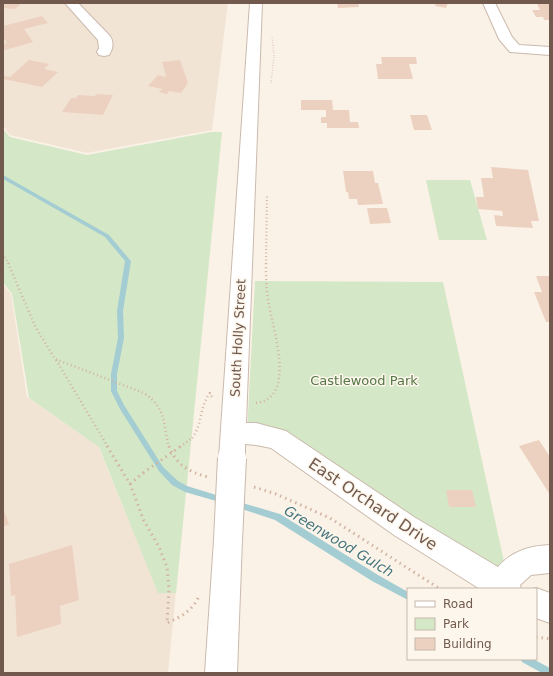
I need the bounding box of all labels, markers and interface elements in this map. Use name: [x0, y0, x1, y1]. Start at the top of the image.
street label: South Holly Street: [227, 279, 249, 397]
park label: Castlewood Park: [310, 373, 418, 388]
street label: East Orchard Drive: [305, 454, 441, 554]
water label: Greenwood Gulch: [281, 502, 397, 580]
legend: [407, 588, 537, 660]
text: Road: [443, 597, 473, 611]
text: Park: [443, 617, 469, 631]
text: Building: [443, 637, 492, 651]

